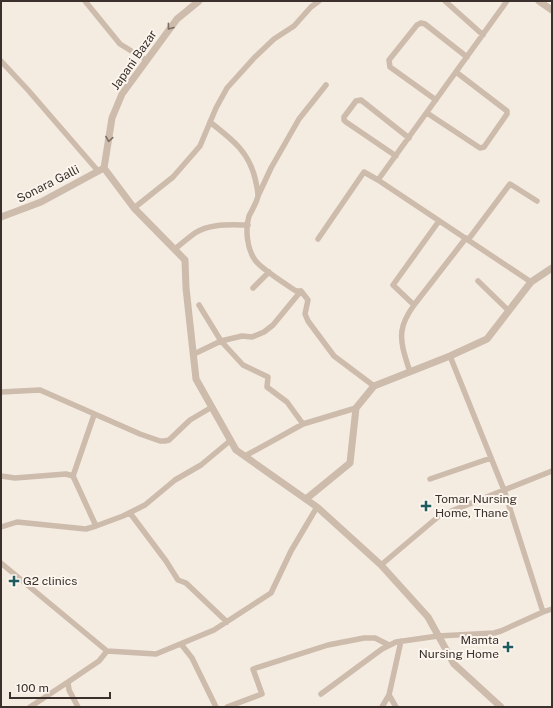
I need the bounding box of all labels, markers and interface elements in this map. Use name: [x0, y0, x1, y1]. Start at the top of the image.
one-way arrow: [168, 23, 175, 30]
street label: Japani Bazar: [108, 27, 160, 93]
one-way arrow: [105, 136, 114, 142]
street label: Sonara Galli: [15, 162, 81, 206]
place label: Tomar Nursing Home, Thane: [435, 492, 517, 520]
marker: Tomar Nursing Home, Thane: [420, 500, 432, 512]
place label: G2 clinics: [23, 574, 77, 588]
marker: G2 clinics: [8, 575, 20, 587]
place label: Mamta Nursing Home: [419, 633, 499, 661]
marker: Mamta Nursing Home: [502, 641, 514, 653]
scale bar: [10, 674, 110, 700]
text: 100 m: [16, 681, 49, 695]

